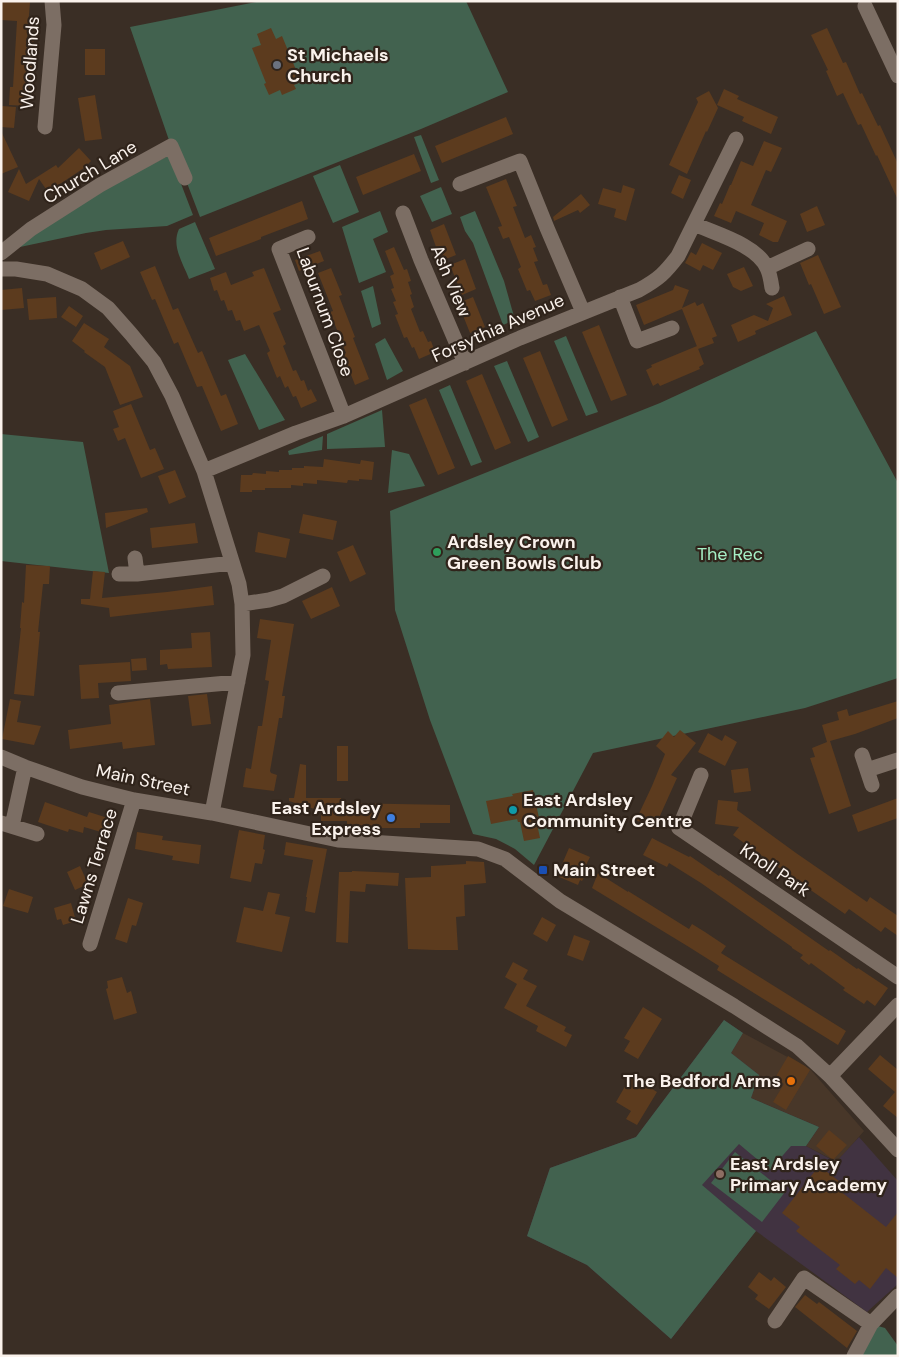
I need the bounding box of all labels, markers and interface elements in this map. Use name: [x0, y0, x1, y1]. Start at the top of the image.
street label: Woodlands: [15, 15, 45, 111]
place label: St Michaels Church: [287, 43, 389, 88]
marker: St Michaels Church: [271, 59, 283, 71]
street label: Church Lane: [39, 135, 141, 209]
street label: Ash View: [425, 241, 477, 321]
street label: Laburnum Close: [290, 244, 360, 380]
street label: Forsythia Avenue: [428, 288, 568, 368]
place label: Ardsley Crown Green Bowls Club: [447, 530, 602, 575]
park label: The Rec: [697, 542, 763, 566]
marker: Ardsley Crown Green Bowls Club: [431, 546, 443, 558]
street label: Main Street: [94, 758, 192, 802]
place label: East Ardsley Community Centre: [523, 788, 692, 833]
place label: East Ardsley Express: [271, 796, 381, 841]
marker: East Ardsley Community Centre: [507, 804, 519, 816]
street label: Lawns Terrace: [65, 805, 123, 927]
marker: East Ardsley Express: [385, 812, 397, 824]
street label: Knoll Park: [735, 838, 815, 902]
place label: Main Street: [553, 858, 655, 882]
marker: Main Street: [537, 864, 549, 876]
place label: The Bedford Arms: [623, 1069, 781, 1093]
marker: The Bedford Arms: [785, 1075, 797, 1087]
place label: East Ardsley Primary Academy: [730, 1152, 887, 1197]
marker: East Ardsley Primary Academy: [714, 1168, 726, 1180]

